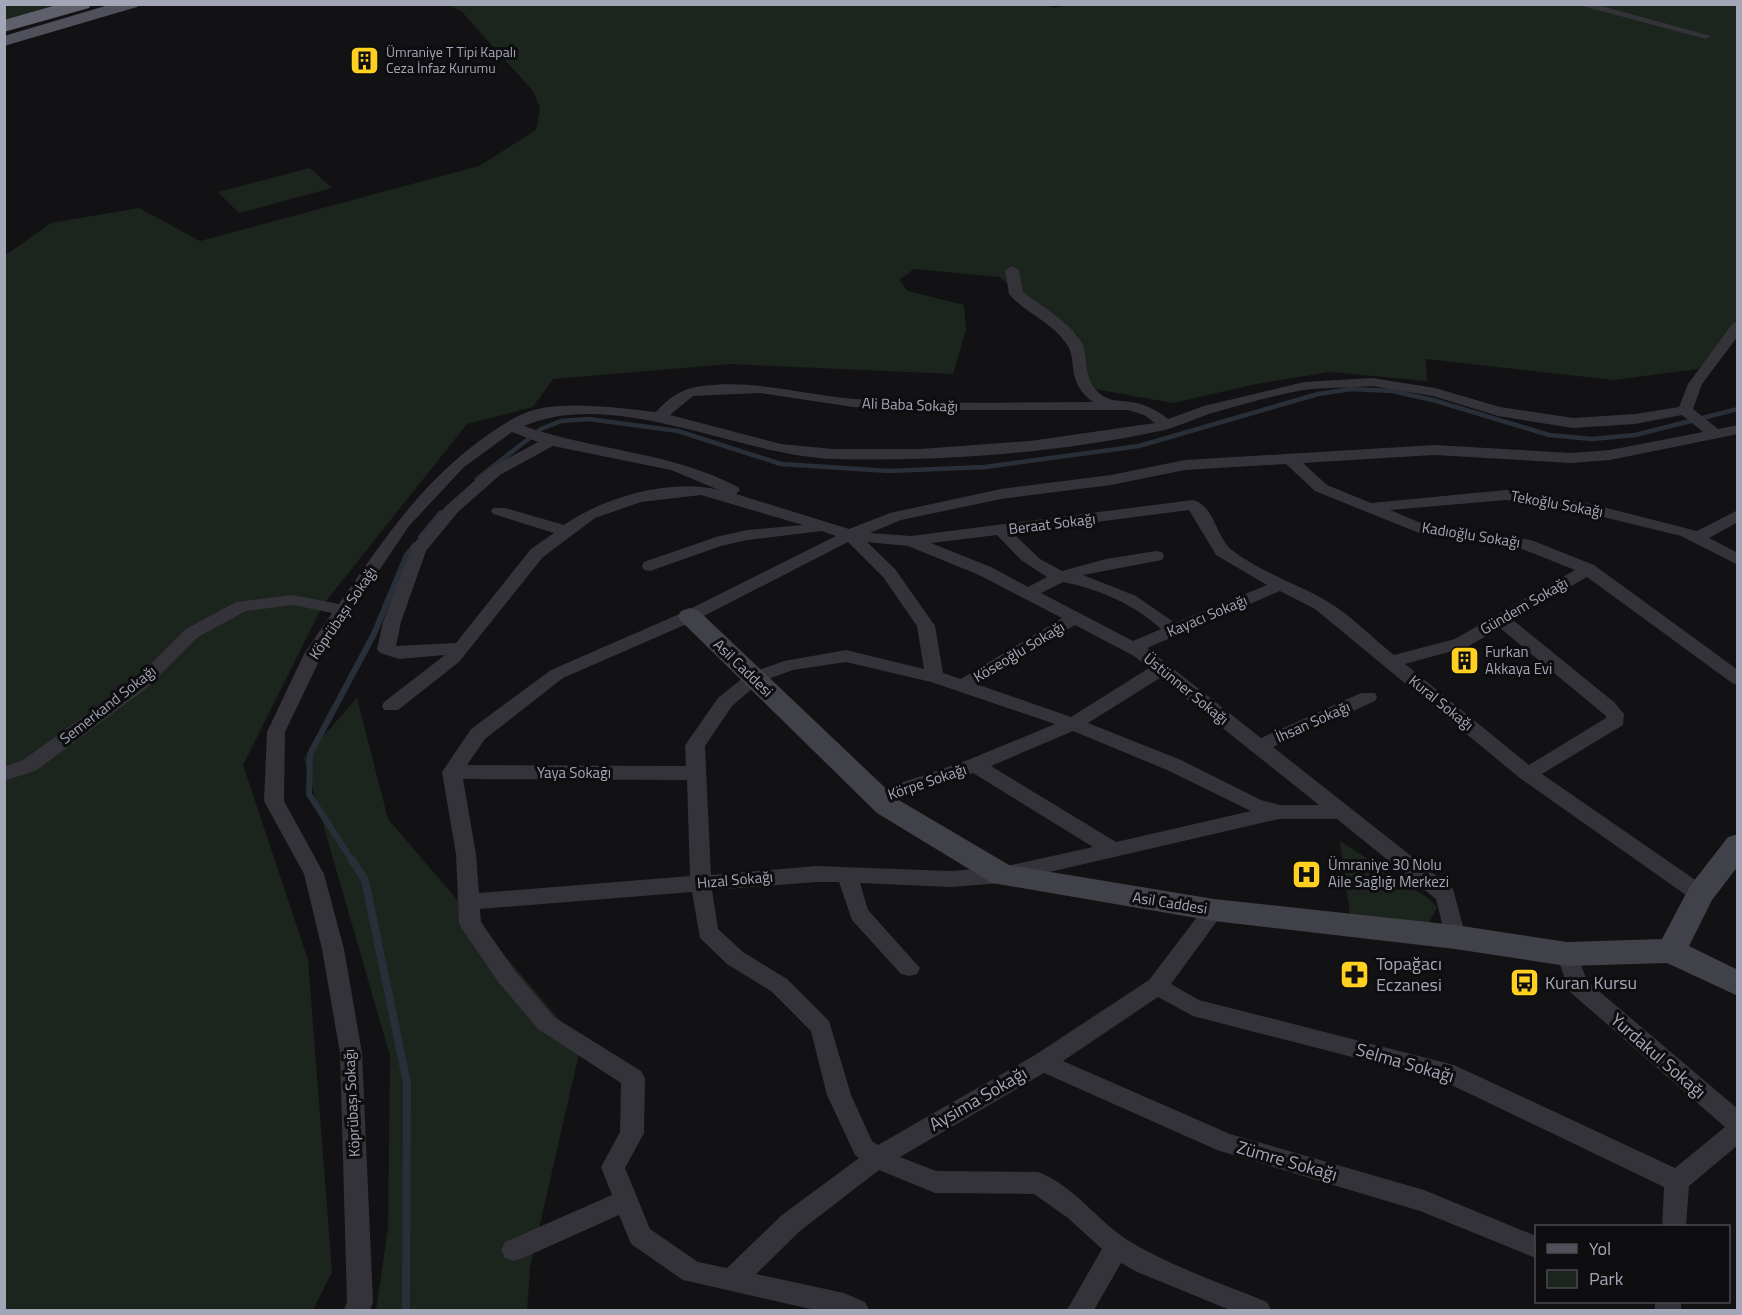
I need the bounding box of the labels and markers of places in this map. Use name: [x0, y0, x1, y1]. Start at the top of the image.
place label: Ümraniye T Tipi Kapalı Ceza İnfaz Kurumu: [386, 41, 516, 78]
building icon: Ümraniye T Tipi Kapalı Ceza İnfaz Kurumu: [349, 44, 381, 76]
place label: Furkan Akkaya Evi: [1485, 640, 1552, 680]
building icon: Furkan Akkaya Evi: [1448, 645, 1480, 677]
place label: Ümraniye 30 Nolu Aile Sağlığı Merkezi: [1328, 853, 1449, 893]
hospital icon: Ümraniye 30 Nolu Aile Sağlığı Merkezi: [1291, 858, 1323, 890]
place label: Topağacı Eczanesi: [1376, 950, 1442, 998]
pharmacy icon: Topağacı Eczanesi: [1339, 958, 1371, 990]
bus stop icon: Kuran Kursu: [1508, 967, 1540, 999]
place label: Kuran Kursu: [1545, 969, 1637, 996]

